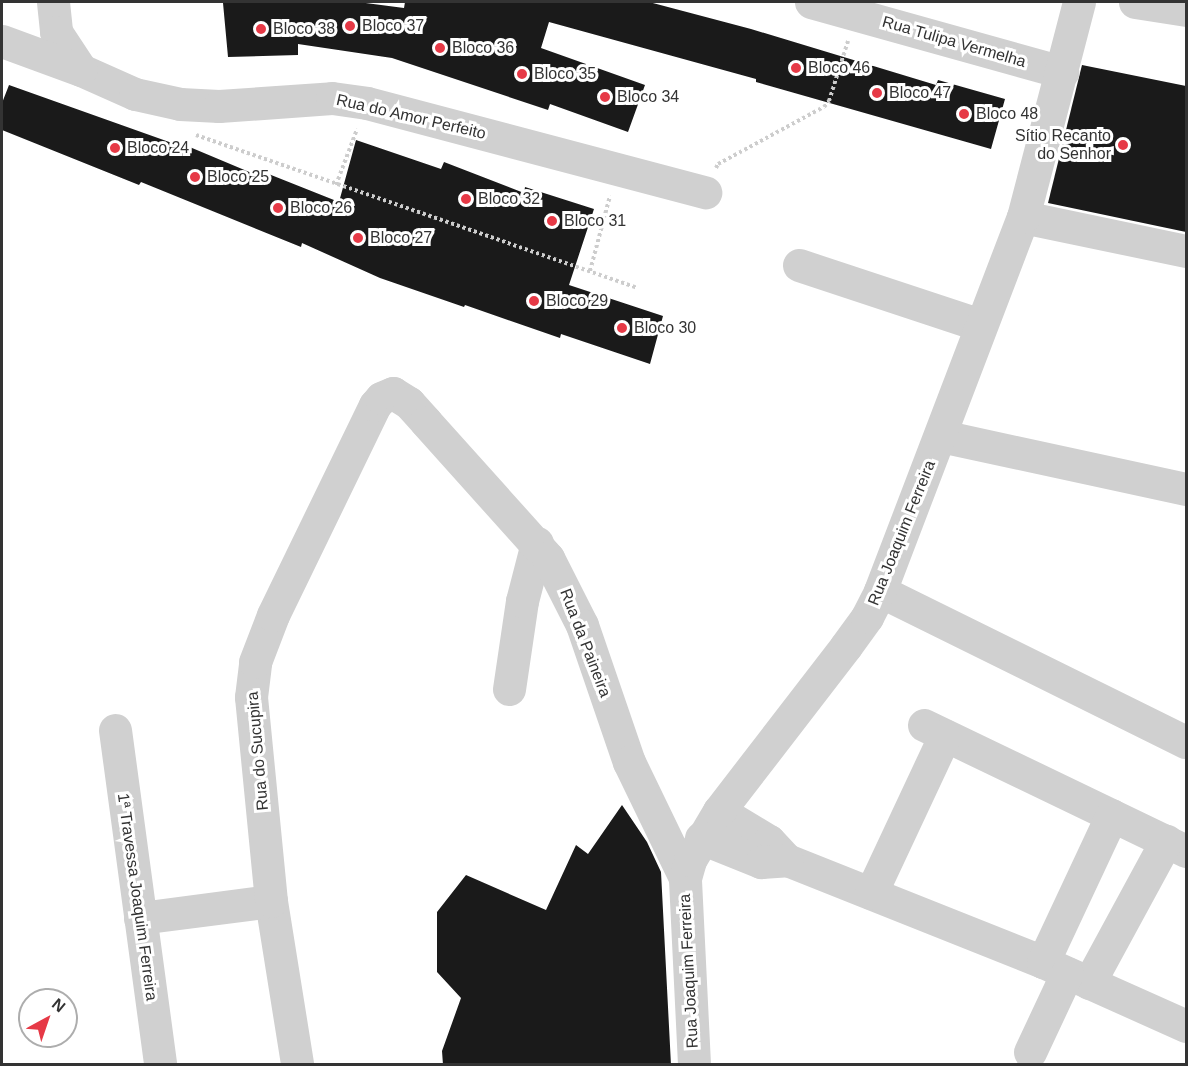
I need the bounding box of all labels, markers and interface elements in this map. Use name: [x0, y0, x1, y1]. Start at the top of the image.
street label: Rua Tulipa Vermelha: [880, 12, 1028, 72]
place label: Bloco 37: [362, 16, 424, 36]
place label: Bloco 38: [273, 19, 335, 39]
marker: Bloco 37: [343, 19, 357, 33]
marker: Bloco 38: [254, 22, 268, 36]
place label: Bloco 36: [452, 38, 514, 58]
marker: Bloco 36: [433, 41, 447, 55]
place label: Bloco 46: [808, 58, 870, 78]
marker: Bloco 46: [789, 61, 803, 75]
place label: Bloco 35: [534, 64, 596, 84]
marker: Bloco 35: [515, 67, 529, 81]
place label: Bloco 47: [889, 83, 951, 103]
marker: Bloco 47: [870, 86, 884, 100]
place label: Bloco 34: [617, 87, 679, 107]
street label: Rua do Amor Perfeito: [334, 90, 488, 144]
marker: Bloco 34: [598, 90, 612, 104]
place label: Bloco 48: [976, 104, 1038, 124]
marker: Bloco 48: [957, 107, 971, 121]
place label: Sítio Recanto do Senhor: [1015, 126, 1111, 164]
place label: Bloco 24: [127, 138, 189, 158]
marker: Sítio Recanto do Senhor: [1116, 138, 1130, 152]
marker: Bloco 24: [108, 141, 122, 155]
place label: Bloco 25: [207, 167, 269, 187]
marker: Bloco 25: [188, 170, 202, 184]
place label: Bloco 32: [478, 189, 540, 209]
marker: Bloco 32: [459, 192, 473, 206]
place label: Bloco 26: [290, 198, 352, 218]
marker: Bloco 26: [271, 201, 285, 215]
place label: Bloco 31: [564, 211, 626, 231]
marker: Bloco 31: [545, 214, 559, 228]
place label: Bloco 27: [370, 228, 432, 248]
marker: Bloco 27: [351, 231, 365, 245]
place label: Bloco 29: [546, 291, 608, 311]
marker: Bloco 29: [527, 294, 541, 308]
place label: Bloco 30: [634, 318, 696, 338]
marker: Bloco 30: [615, 321, 629, 335]
street label: Rua Joaquim Ferreira: [864, 458, 940, 608]
street label: Rua da Paineira: [555, 586, 615, 700]
street label: Rua do Sucupira: [243, 691, 273, 811]
street label: 1ª Travessa Joaquim Ferreira: [113, 792, 161, 1002]
street label: Rua Joaquim Ferreira: [675, 893, 703, 1049]
north arrow: [18, 988, 78, 1048]
text: N: [49, 995, 68, 1016]

